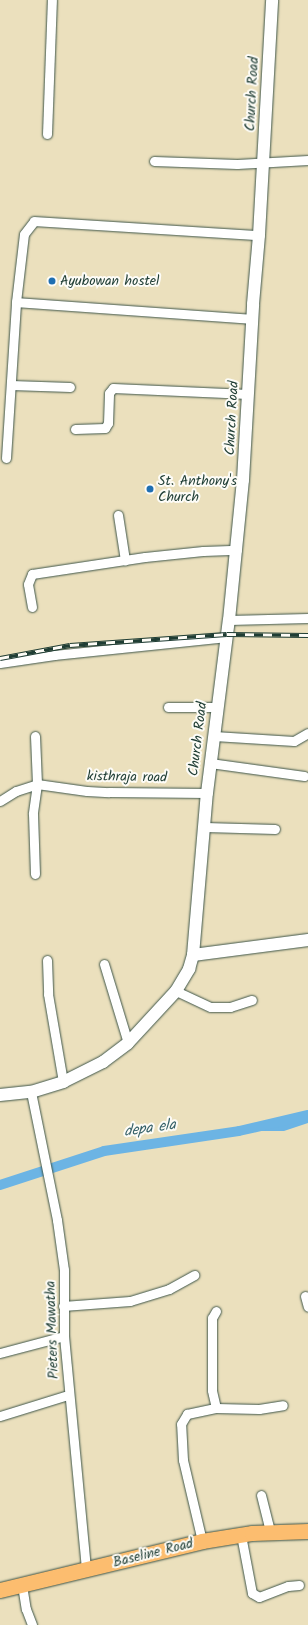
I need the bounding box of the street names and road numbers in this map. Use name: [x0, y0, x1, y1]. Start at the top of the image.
street label: Church Road: [242, 56, 262, 132]
street label: Church Road: [222, 380, 242, 456]
street label: Church Road: [185, 701, 211, 777]
street label: kisthraja road: [87, 768, 167, 786]
street label: Pieters Mawatha: [42, 1281, 62, 1379]
street label: Baseline Road: [111, 1535, 195, 1571]

